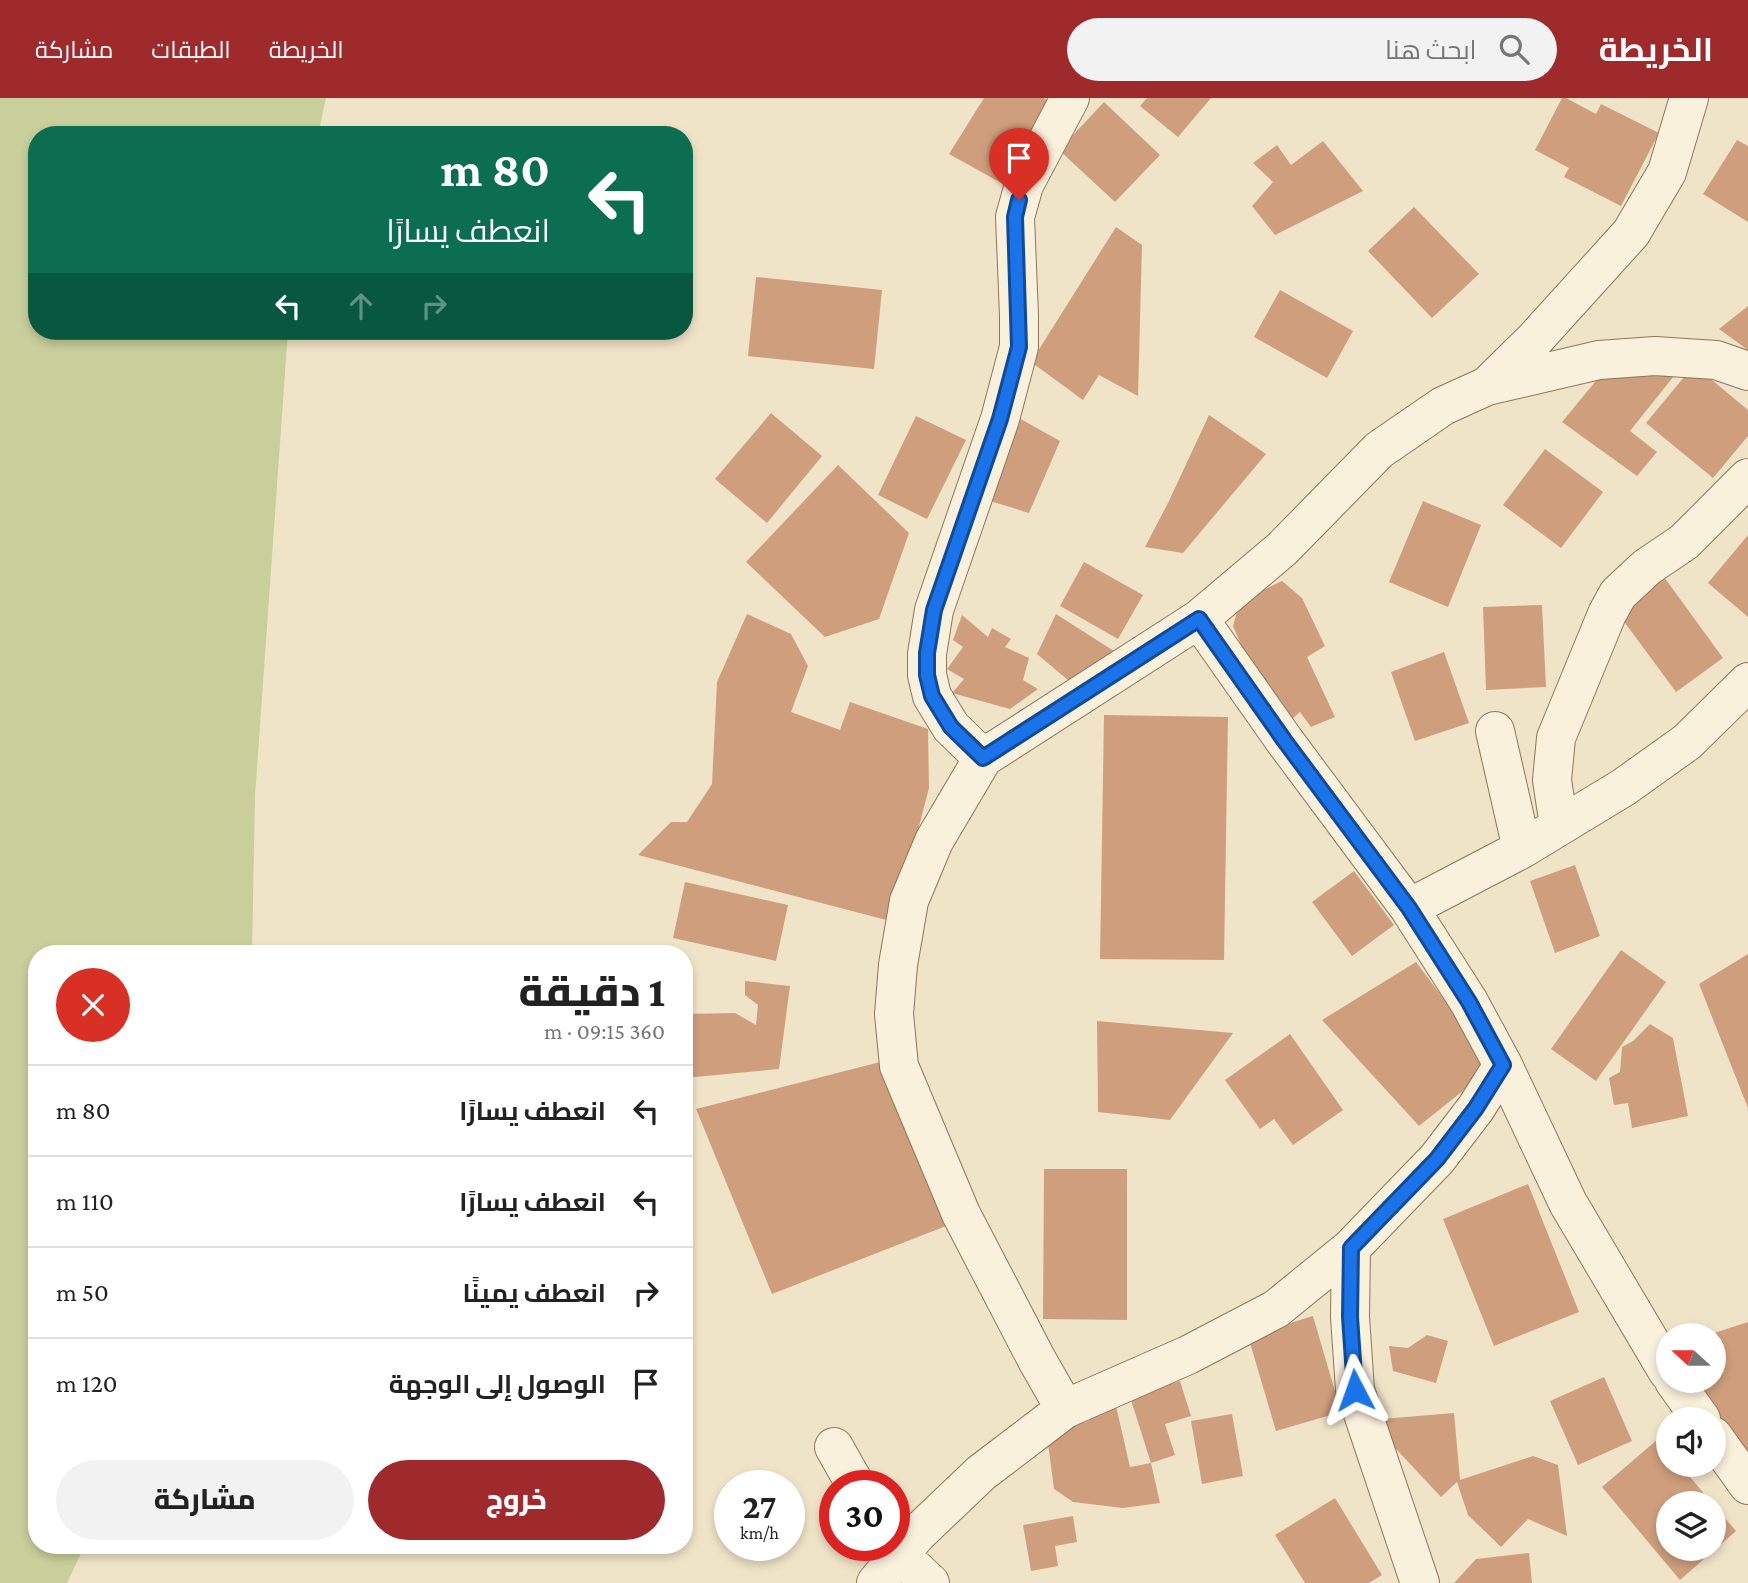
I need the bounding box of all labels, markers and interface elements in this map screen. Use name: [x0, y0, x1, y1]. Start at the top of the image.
search box: [1067, 18, 1557, 81]
icon: search: [1495, 30, 1533, 68]
text: الخريطة: [1599, 31, 1713, 68]
text: مشاركة: [35, 36, 113, 63]
text: الطبقات: [151, 36, 231, 63]
text: الخريطة: [269, 36, 344, 63]
text: ابحث هنا: [1385, 36, 1477, 65]
pin: [989, 128, 1049, 200]
icon: arrive: [1000, 139, 1038, 177]
text: 80 m: [441, 142, 550, 197]
icon: left: [574, 154, 665, 245]
text: انعطف يسارًا: [386, 213, 550, 249]
icon: left: [269, 287, 307, 325]
icon: ahead: [342, 287, 380, 325]
icon: right: [415, 287, 453, 325]
button: close: [56, 968, 130, 1042]
text: 1 دقيقة: [519, 968, 665, 1015]
text: 360 m · 09:15: [544, 1018, 665, 1044]
icon: left: [627, 1092, 665, 1130]
text: 80 m: [56, 1096, 110, 1125]
text: انعطف يسارًا: [459, 1097, 606, 1126]
icon: left: [627, 1183, 665, 1221]
text: 110 m: [56, 1187, 114, 1216]
text: انعطف يسارًا: [459, 1188, 606, 1217]
icon: right: [627, 1274, 665, 1312]
text: 50 m: [56, 1278, 109, 1307]
text: انعطف يمينًا: [462, 1279, 606, 1308]
north arrow: [1656, 1323, 1726, 1393]
map controls: [1656, 1323, 1726, 1561]
position arrow: [1318, 1353, 1392, 1427]
icon: arrive: [627, 1365, 665, 1403]
text: 120 m: [56, 1369, 118, 1398]
text: الوصول إلى الوجهة: [389, 1370, 606, 1399]
button: sound: [1656, 1407, 1726, 1477]
button: مشاركة: [56, 1460, 354, 1540]
button: خروج: [368, 1460, 665, 1540]
speed limit sign: 30: [819, 1470, 910, 1561]
text: 27: [743, 1487, 776, 1526]
button: layers: [1656, 1491, 1726, 1561]
text: km/h: [740, 1523, 779, 1543]

